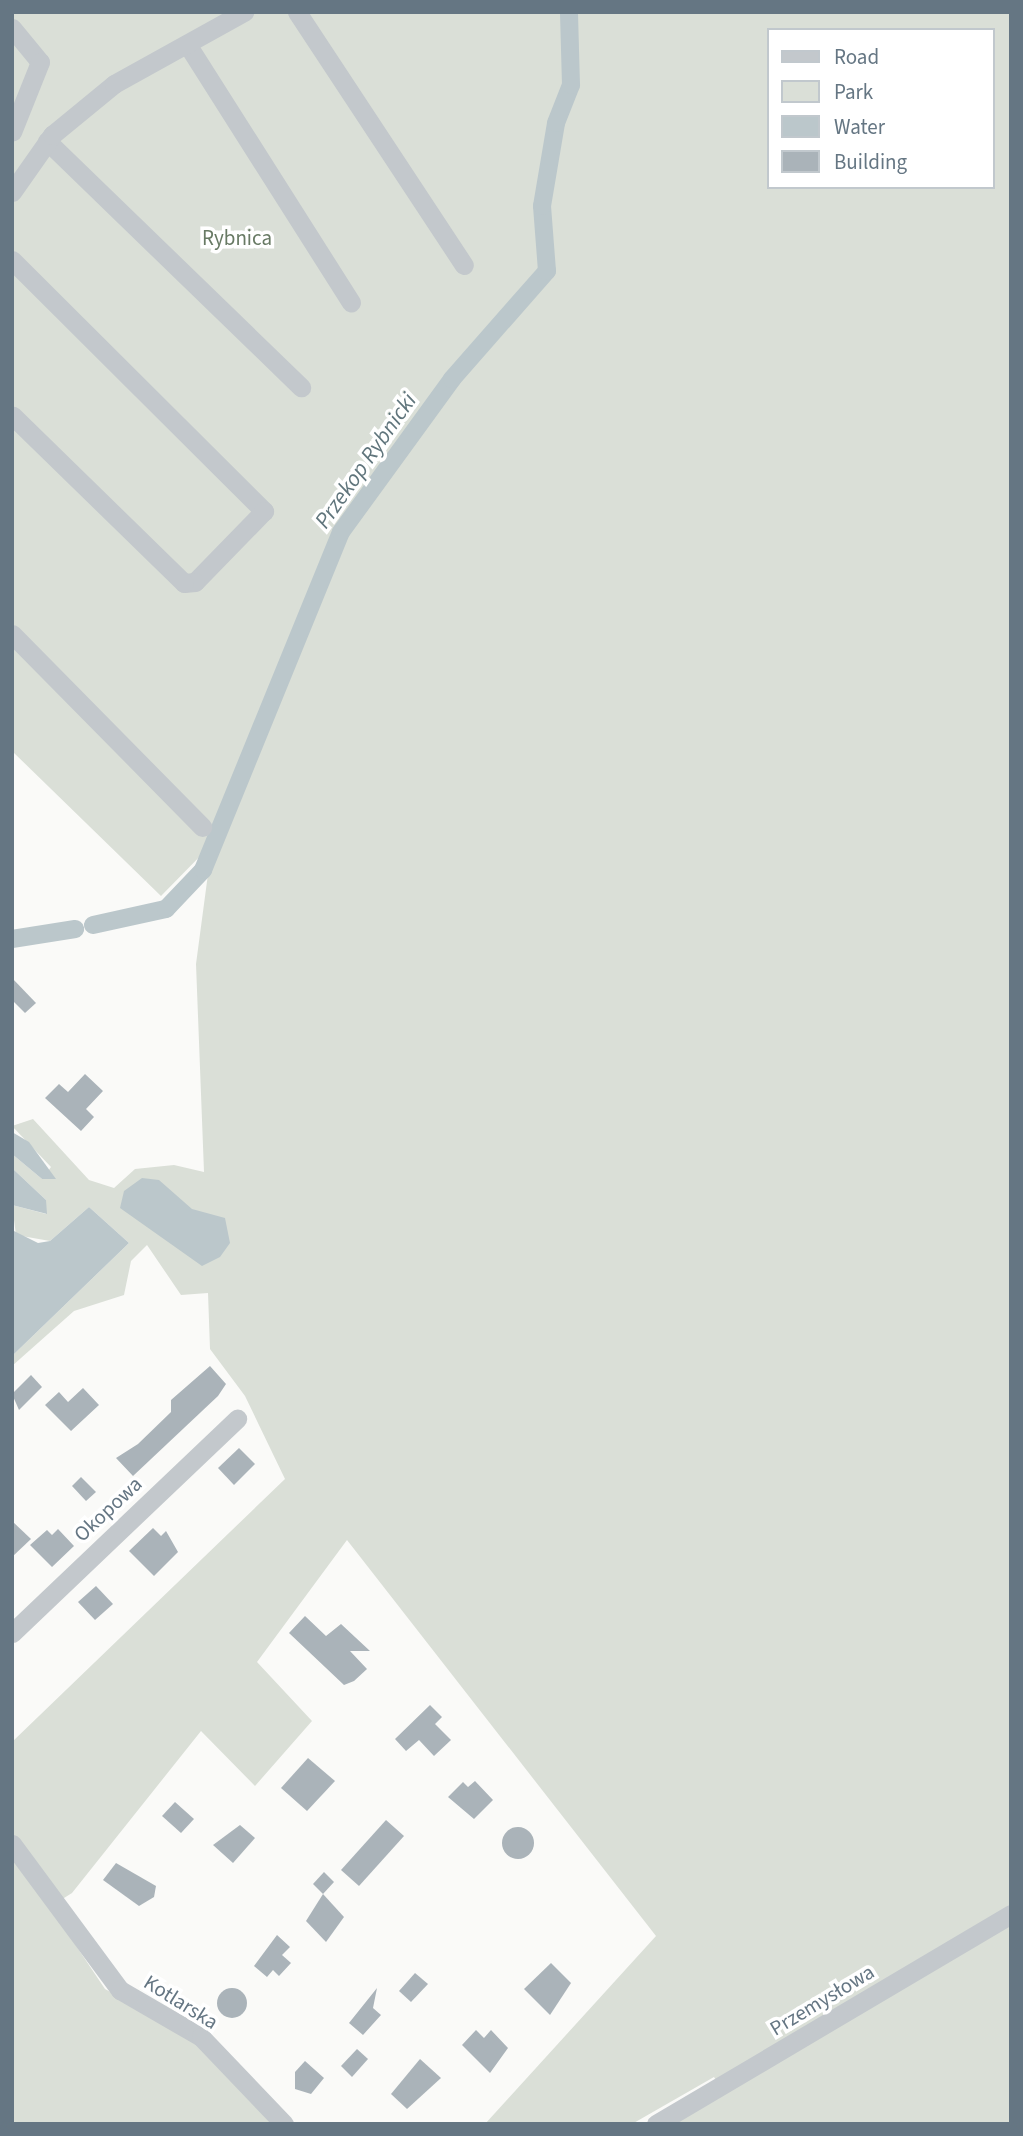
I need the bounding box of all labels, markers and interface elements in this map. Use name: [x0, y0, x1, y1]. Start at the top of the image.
legend: [768, 28, 995, 189]
text: Road: [834, 42, 879, 72]
text: Park: [834, 77, 873, 107]
text: Water: [834, 112, 885, 142]
text: Building: [834, 147, 907, 177]
park label: Rybnica: [202, 225, 272, 251]
water label: Przekop Rybnicki: [309, 388, 423, 534]
street label: Okopowa: [69, 1471, 147, 1547]
street label: Przemysłowa: [765, 1959, 879, 2041]
street label: Kotlarska: [139, 1969, 223, 2035]

